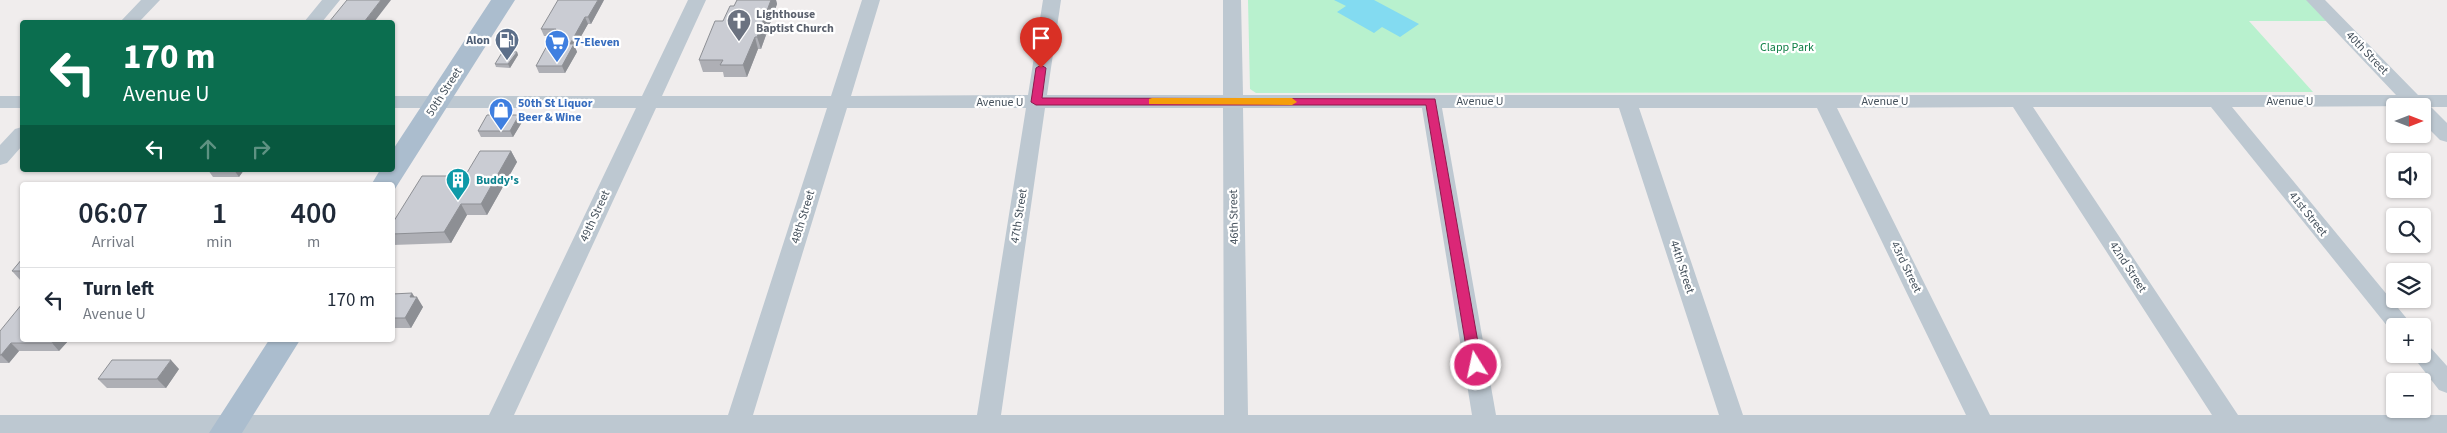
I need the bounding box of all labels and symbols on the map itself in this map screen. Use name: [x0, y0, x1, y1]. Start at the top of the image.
place label: Lighthouse Baptist Church: [756, 6, 834, 37]
church icon: Lighthouse Baptist Church: [726, 8, 752, 42]
pin: [1020, 17, 1062, 68]
fuel station icon: Alon: [494, 27, 520, 61]
street label: 40th Street: [2342, 27, 2392, 79]
supermarket icon: 7-Eleven: [544, 29, 570, 63]
place label: Alon: [465, 32, 490, 49]
place label: 7-Eleven: [574, 34, 620, 51]
park label: Clapp Park: [1760, 39, 1814, 56]
street label: 50th Street: [422, 64, 466, 120]
street label: Avenue U: [1456, 93, 1504, 110]
street label: Avenue U: [1861, 93, 1909, 110]
street label: Avenue U: [2266, 93, 2314, 110]
street label: Avenue U: [976, 94, 1024, 111]
place label: 50th St Liquor Beer & Wine: [518, 95, 593, 126]
shop icon: 50th St Liquor Beer & Wine: [488, 97, 514, 131]
north arrow: [2386, 98, 2431, 142]
building icon: Buddy's: [445, 167, 471, 201]
place label: Buddy's: [476, 172, 519, 189]
street label: 49th Street: [576, 187, 614, 245]
street label: 48th Street: [787, 188, 819, 246]
street label: 47th Street: [1006, 188, 1032, 244]
street label: 41st Street: [2285, 188, 2331, 240]
street label: 46th Street: [1225, 189, 1243, 245]
street label: 44th Street: [1665, 238, 1699, 296]
street label: 42nd Street: [2105, 238, 2151, 296]
street label: 43rd Street: [1886, 239, 1926, 295]
position arrow: [1449, 338, 1501, 390]

